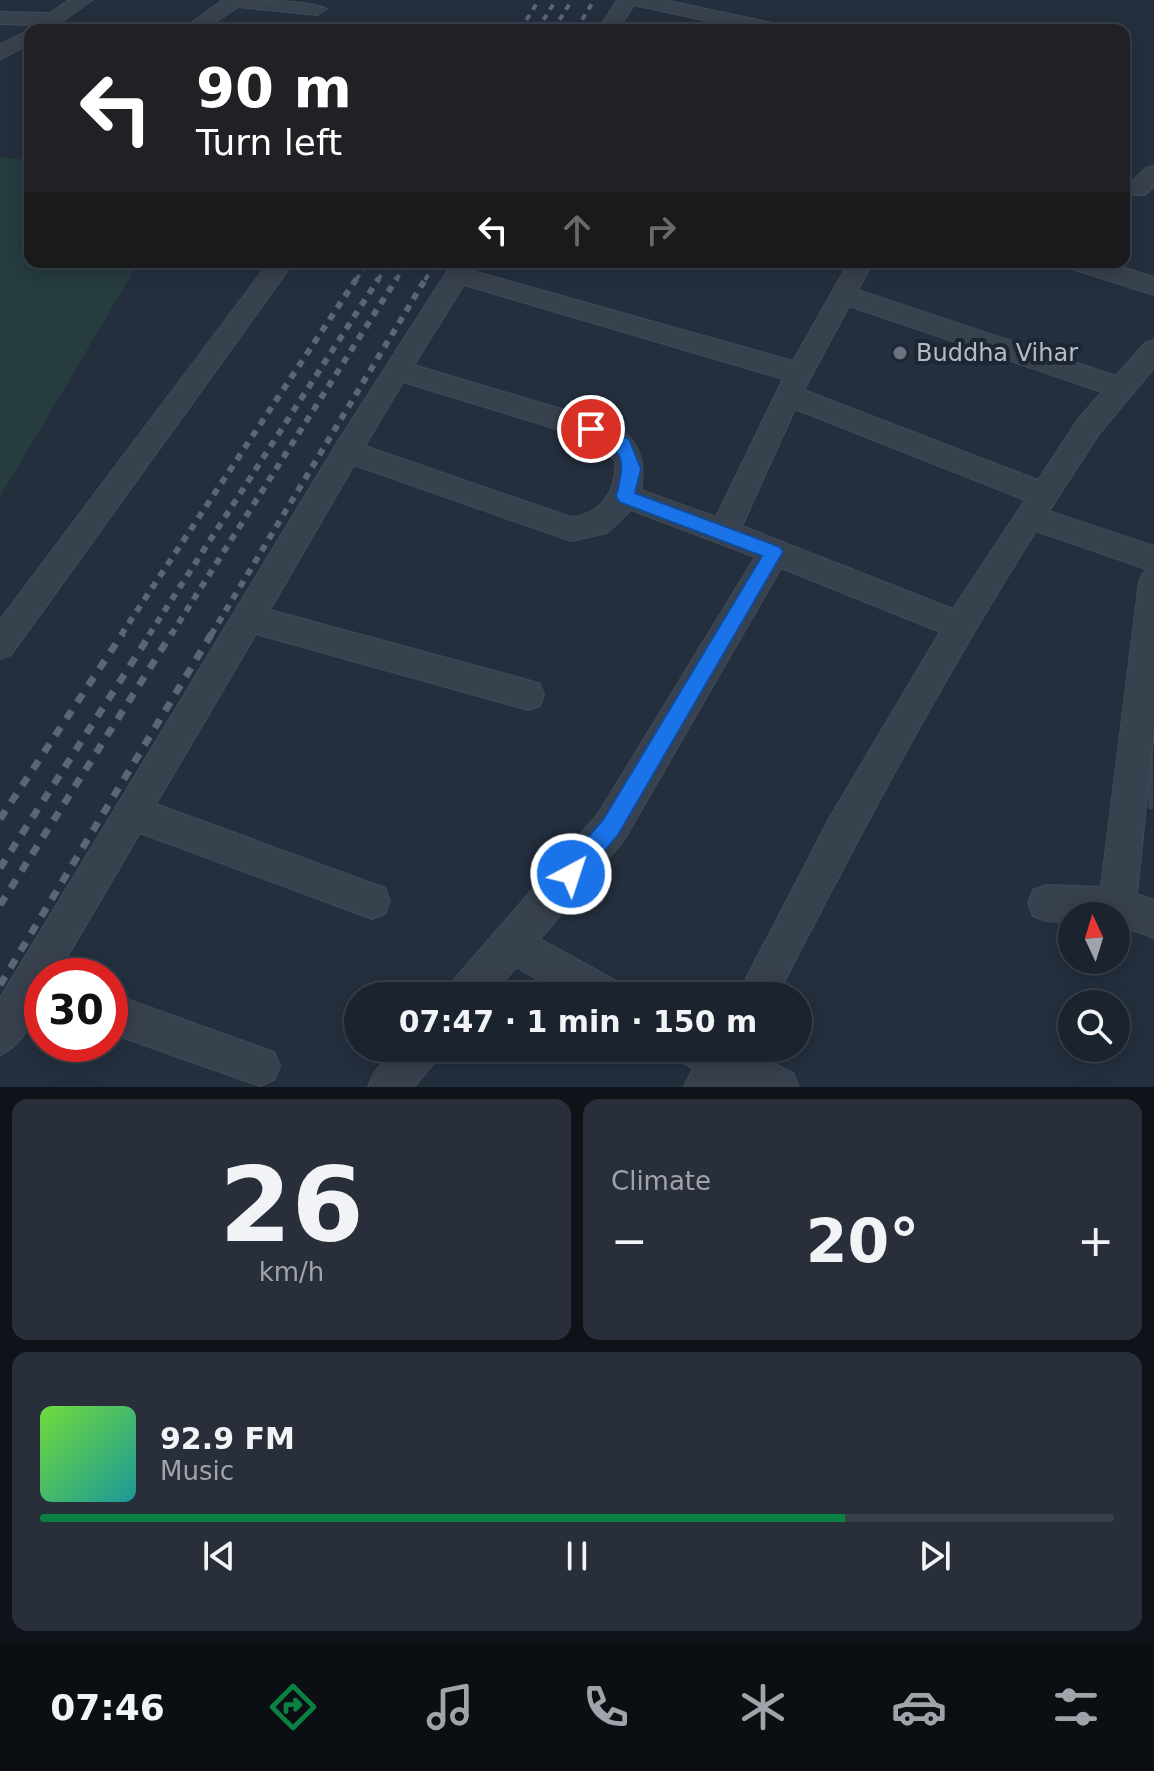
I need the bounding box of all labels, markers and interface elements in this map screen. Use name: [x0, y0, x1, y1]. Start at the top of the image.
text: 90 m: [196, 55, 352, 120]
icon: left: [64, 56, 168, 160]
text: Turn left: [196, 122, 342, 163]
icon: left: [471, 208, 515, 252]
icon: ahead: [555, 208, 599, 252]
icon: right: [639, 208, 683, 252]
place label: Buddha Vihar: [916, 339, 1078, 367]
marker: Buddha Vihar: [891, 344, 909, 362]
pin: [557, 395, 625, 463]
icon: arrive: [569, 407, 613, 451]
position arrow: [529, 832, 613, 916]
north arrow: [1058, 902, 1130, 974]
map controls: [1058, 902, 1130, 1062]
speed limit sign: 30: [24, 958, 128, 1062]
button: search: [1058, 990, 1130, 1062]
text: 07:47 · 1 min · 150 m: [399, 1004, 757, 1039]
text: 26: [219, 1144, 364, 1266]
text: Climate: [611, 1166, 711, 1196]
text: 20°: [806, 1206, 919, 1276]
text: −: [611, 1215, 648, 1266]
text: +: [1077, 1215, 1114, 1266]
text: km/h: [259, 1257, 324, 1287]
text: 92.9 FM: [160, 1421, 295, 1456]
text: Music: [160, 1456, 234, 1486]
icon: previous: [197, 1534, 241, 1578]
icon: pause: [555, 1534, 599, 1578]
icon: next: [913, 1534, 957, 1578]
icon: directions: [265, 1679, 321, 1735]
icon: music: [422, 1679, 478, 1735]
icon: phone: [578, 1679, 634, 1735]
icon: climate: [735, 1679, 791, 1735]
icon: car: [891, 1679, 947, 1735]
icon: filters: [1048, 1679, 1104, 1735]
text: 07:46: [50, 1687, 165, 1728]

